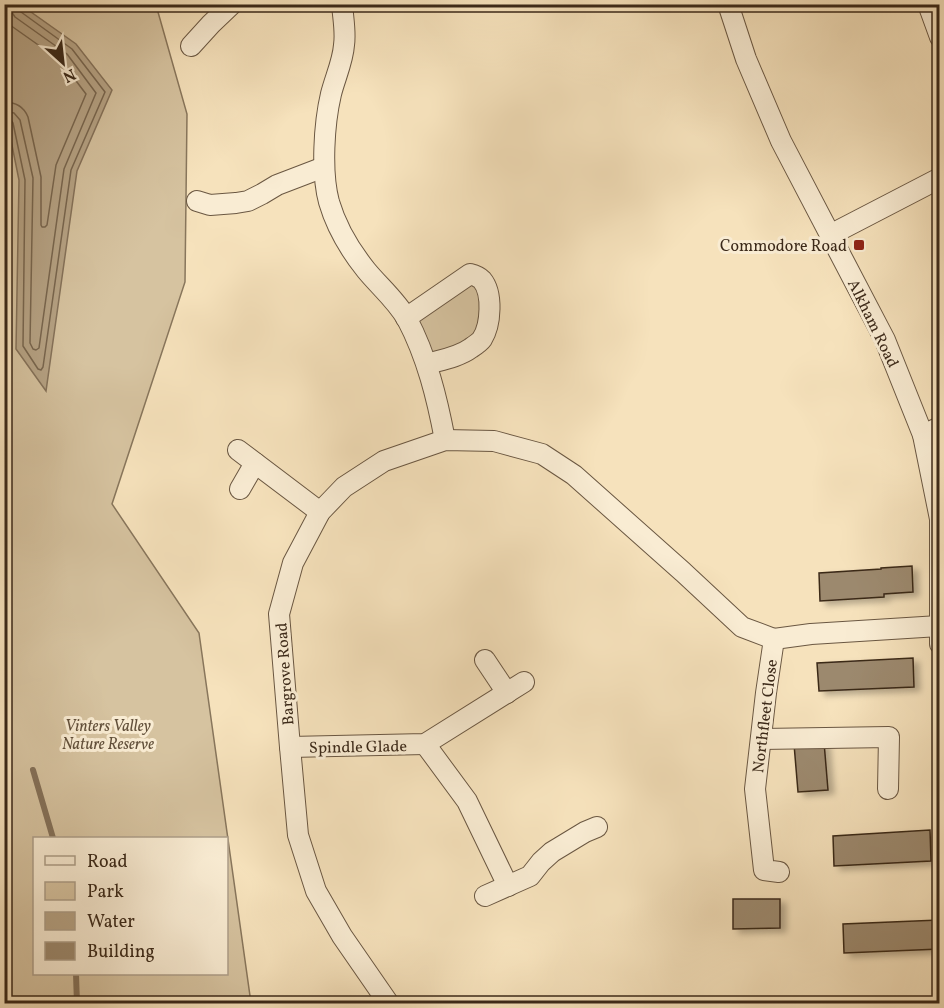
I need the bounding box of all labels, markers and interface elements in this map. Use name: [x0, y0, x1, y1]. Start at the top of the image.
north arrow: [33, 33, 93, 93]
text: N: [58, 62, 79, 87]
place label: Commodore Road: [720, 236, 847, 258]
marker: Commodore Road: [852, 238, 866, 252]
street label: Alkham Road: [841, 276, 903, 372]
street label: Bargrove Road: [271, 622, 301, 726]
street label: Northfleet Close: [748, 658, 784, 774]
park label: Vinters Valley Nature Reserve: [62, 716, 154, 756]
street label: Spindle Glade: [309, 736, 407, 760]
legend: [33, 837, 228, 975]
text: Road: [87, 850, 128, 875]
text: Park: [87, 880, 124, 905]
text: Water: [87, 910, 135, 935]
text: Building: [87, 940, 155, 965]

